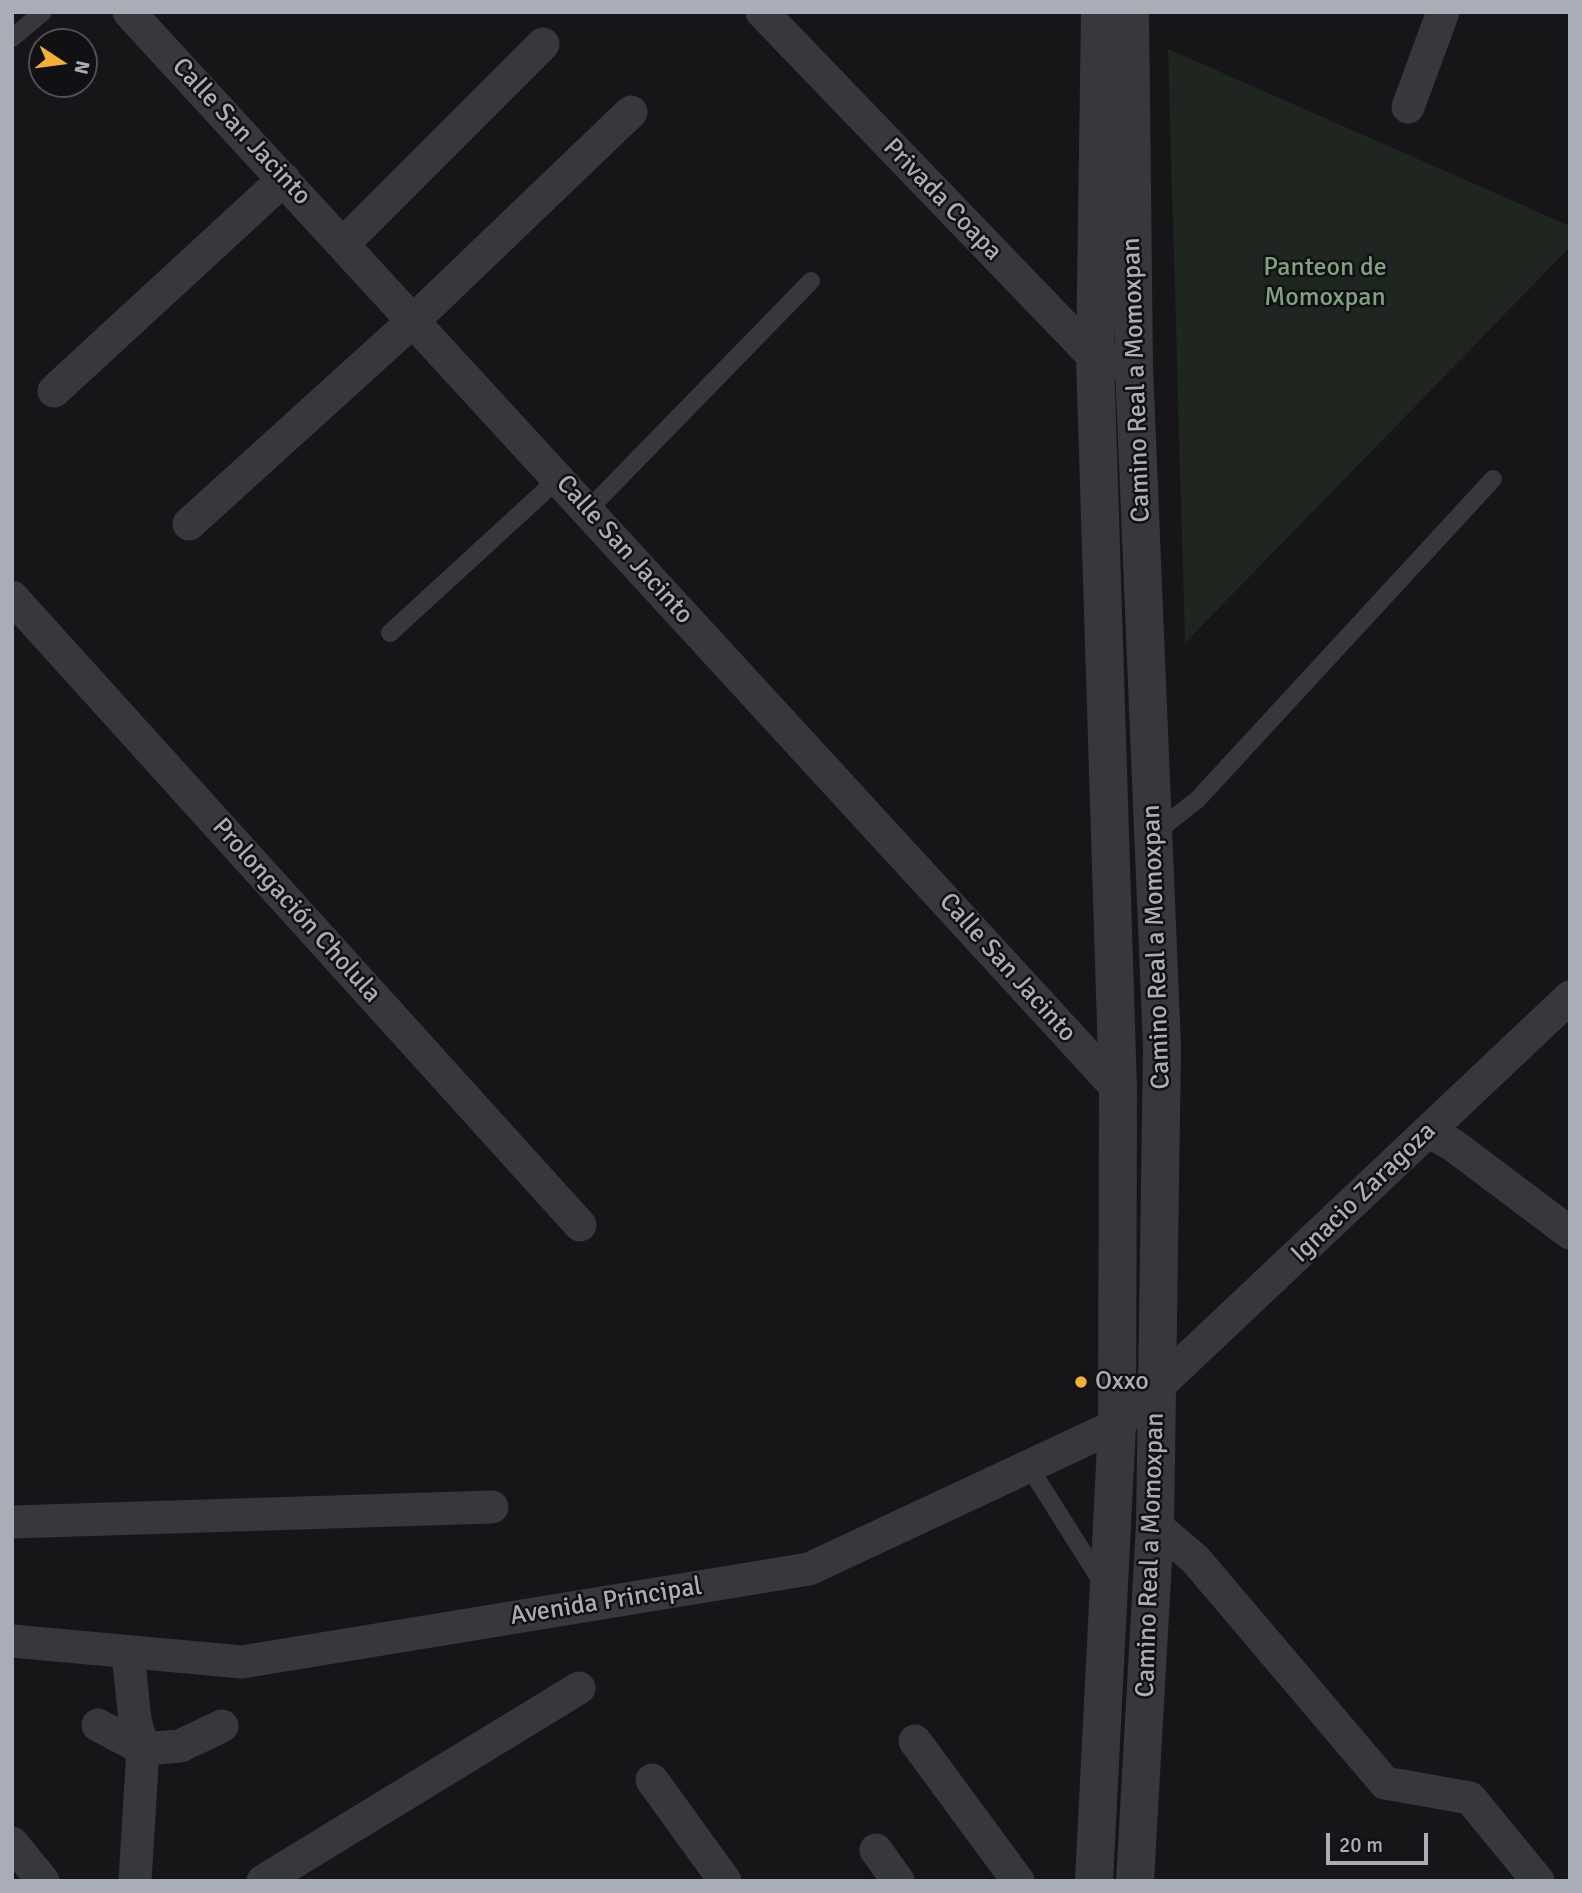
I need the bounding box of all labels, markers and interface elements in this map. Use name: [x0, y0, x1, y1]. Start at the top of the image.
north arrow: [28, 28, 98, 98]
street label: Calle San Jacinto: [165, 52, 317, 212]
text: N: [68, 58, 95, 76]
street label: Privada Coapa: [876, 132, 1008, 268]
street label: Camino Real a Momoxpan: [1116, 237, 1158, 523]
park label: Panteon de Momoxpan: [1263, 252, 1387, 314]
street label: Calle San Jacinto: [549, 469, 699, 631]
street label: Camino Real a Momoxpan: [1136, 804, 1178, 1090]
street label: Prolongación Cholula: [205, 812, 387, 1010]
street label: Calle San Jacinto: [932, 887, 1082, 1049]
street label: Ignacio Zaragoza: [1285, 1116, 1443, 1270]
place label: Oxxo: [1095, 1366, 1149, 1398]
marker: Oxxo: [1073, 1374, 1089, 1390]
street label: Camino Real a Momoxpan: [1130, 1412, 1172, 1698]
street label: Avenida Principal: [508, 1571, 704, 1633]
scale bar: [1330, 1820, 1432, 1864]
text: 20 m: [1339, 1832, 1383, 1858]

